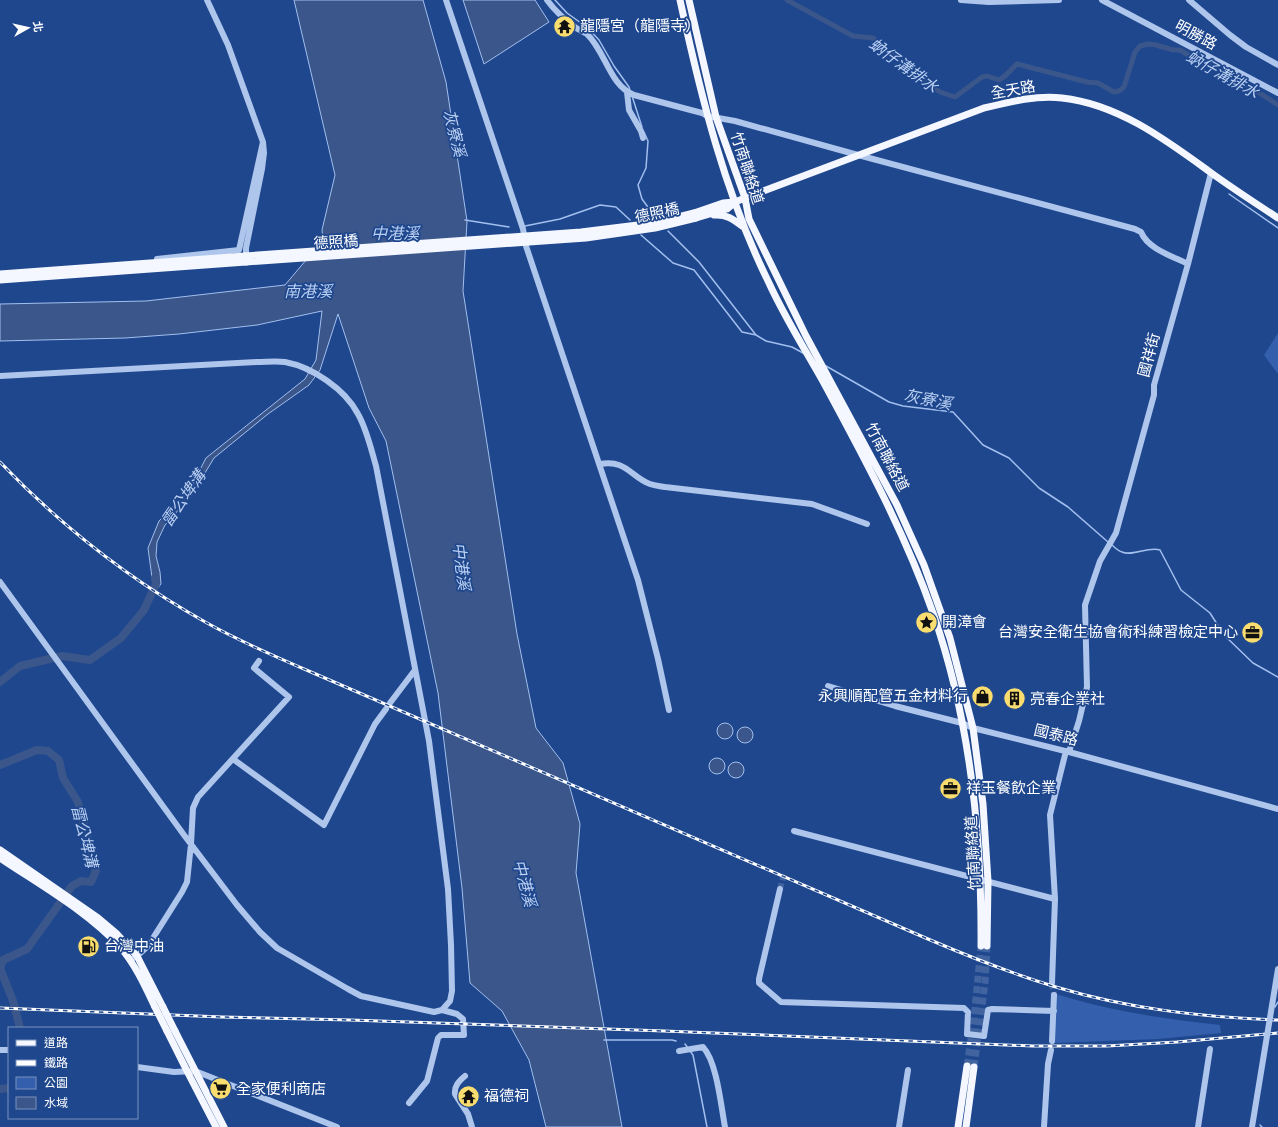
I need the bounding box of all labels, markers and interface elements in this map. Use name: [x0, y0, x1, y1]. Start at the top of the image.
north arrow: [8, 8, 48, 48]
temple icon: 龍隱宮（龍隱寺）: [552, 13, 578, 39]
place label: 龍隱宮（龍隱寺）: [580, 17, 700, 34]
street label: 明勝路: [1172, 17, 1220, 53]
text: 北: [31, 20, 44, 33]
water label: 蚋仔溝排水: [866, 35, 942, 96]
water label: 蚋仔溝排水: [1184, 48, 1263, 102]
street label: 全天路: [989, 78, 1037, 102]
water label: 灰寮溪: [440, 108, 469, 160]
street label: 竹南聯絡道: [728, 130, 766, 206]
street label: 德照橋: [633, 200, 681, 226]
water label: 中港溪: [371, 225, 421, 242]
street label: 德照橋: [313, 231, 359, 252]
water label: 南港溪: [284, 283, 334, 300]
street label: 國祥街: [1135, 331, 1163, 379]
water label: 灰寮溪: [903, 387, 955, 413]
street label: 竹南聯絡道: [862, 420, 912, 494]
water label: 雷公埤溝: [158, 466, 210, 529]
water label: 中港溪: [450, 541, 473, 593]
place icon: 開漳會: [914, 609, 940, 635]
place label: 開漳會: [942, 614, 987, 630]
office icon: 台灣安全衛生協會術科練習檢定中心: [1240, 619, 1266, 645]
place label: 台灣安全衛生協會術科練習檢定中心: [998, 623, 1238, 640]
shop icon: 永興順配管五金材料行: [970, 683, 996, 709]
building icon: 亮春企業社: [1001, 686, 1027, 712]
place label: 永興順配管五金材料行: [818, 687, 968, 704]
place label: 亮春企業社: [1030, 691, 1105, 707]
street label: 國泰路: [1032, 721, 1080, 748]
office icon: 祥玉餐飲企業: [937, 775, 963, 801]
place label: 祥玉餐飲企業: [966, 780, 1056, 796]
water label: 雷公埤溝: [69, 803, 101, 871]
street label: 竹南聯絡道: [963, 815, 983, 891]
water label: 中港溪: [510, 858, 539, 910]
fuel station icon: 台灣中油: [75, 933, 101, 959]
place label: 台灣中油: [104, 938, 164, 954]
legend: [8, 1027, 138, 1119]
text: 道路: [44, 1036, 68, 1049]
text: 鐵路: [44, 1056, 68, 1069]
supermarket icon: 全家便利商店: [208, 1076, 234, 1102]
text: 公園: [44, 1077, 68, 1089]
place label: 全家便利商店: [236, 1081, 326, 1097]
temple icon: 福德祠: [455, 1083, 481, 1109]
place label: 福德祠: [484, 1087, 529, 1104]
text: 水域: [44, 1097, 68, 1109]

